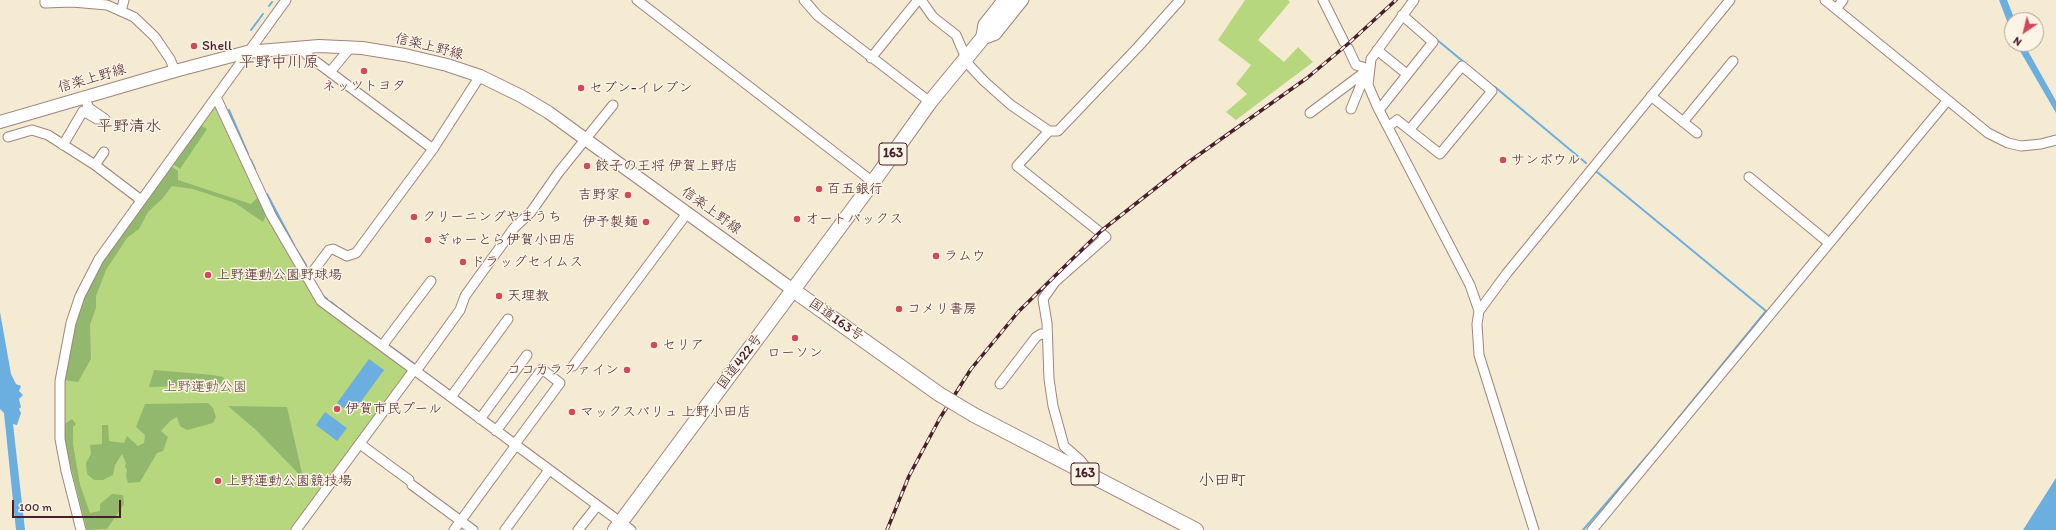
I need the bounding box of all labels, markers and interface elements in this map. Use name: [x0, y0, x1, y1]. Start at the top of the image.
north arrow: [2004, 12, 2044, 52]
street label: 信楽上野線: [393, 30, 465, 64]
text: N: [2011, 34, 2024, 49]
place label: Shell: [202, 38, 232, 54]
marker: Shell: [189, 41, 199, 51]
district label: 平野中川原: [239, 53, 319, 73]
street label: 信楽上野線: [56, 61, 128, 97]
marker: ネッツトヨタ: [359, 66, 369, 76]
place label: ネッツトヨタ: [322, 78, 406, 94]
place label: セブン-イレブン: [589, 80, 693, 96]
marker: セブン-イレブン: [576, 83, 586, 93]
district label: 平野清水: [97, 117, 161, 137]
road number: 163: [879, 143, 907, 165]
place label: サンボウル: [1511, 152, 1581, 168]
marker: サンボウル: [1498, 155, 1508, 165]
place label: 餃子の王将 伊賀上野店: [595, 158, 738, 174]
marker: 餃子の王将 伊賀上野店: [582, 161, 592, 171]
place label: 百五銀行: [827, 181, 883, 197]
street label: 信楽上野線: [678, 184, 744, 238]
marker: 百五銀行: [814, 184, 824, 194]
place label: 吉野家: [578, 187, 620, 203]
marker: 吉野家: [623, 190, 633, 200]
place label: クリーニングやまうち: [422, 209, 562, 225]
place label: オートバックス: [805, 211, 903, 227]
marker: クリーニングやまうち: [409, 212, 419, 222]
place label: 伊予製麺: [582, 214, 638, 230]
marker: オートバックス: [792, 214, 802, 224]
marker: 伊予製麺: [641, 217, 651, 227]
place label: ぎゅーとら伊賀小田店: [436, 232, 576, 248]
marker: ぎゅーとら伊賀小田店: [423, 235, 433, 245]
place label: ラムウ: [944, 248, 986, 264]
marker: ラムウ: [931, 251, 941, 261]
place label: ドラッグセイムス: [471, 254, 583, 270]
marker: ドラッグセイムス: [458, 257, 468, 267]
place label: 上野運動公園野球場: [216, 267, 342, 283]
marker: 上野運動公園野球場: [203, 270, 213, 280]
place label: 天理教: [507, 288, 549, 304]
marker: 天理教: [494, 291, 504, 301]
street label: 国道163号: [805, 295, 867, 345]
place label: コメリ書房: [907, 301, 977, 317]
marker: コメリ書房: [894, 304, 904, 314]
street label: 国道422号: [714, 331, 766, 393]
marker: ローソン: [790, 333, 800, 343]
place label: セリア: [662, 337, 704, 353]
marker: セリア: [649, 340, 659, 350]
place label: ローソン: [767, 345, 823, 361]
place label: ココカラファイン: [507, 362, 619, 378]
marker: ココカラファイン: [622, 365, 632, 375]
park label: 上野運動公園: [163, 379, 247, 395]
place label: 伊賀市民プール: [345, 401, 442, 417]
marker: 伊賀市民プール: [332, 404, 342, 414]
place label: マックスバリュ 上野小田店: [580, 404, 751, 420]
marker: マックスバリュ 上野小田店: [567, 407, 577, 417]
road number: 163: [1071, 463, 1099, 485]
district label: 小田町: [1198, 471, 1246, 491]
place label: 上野運動公園競技場: [226, 473, 352, 489]
marker: 上野運動公園競技場: [213, 476, 223, 486]
scale bar: [14, 492, 123, 518]
text: 100 m: [19, 500, 52, 514]

